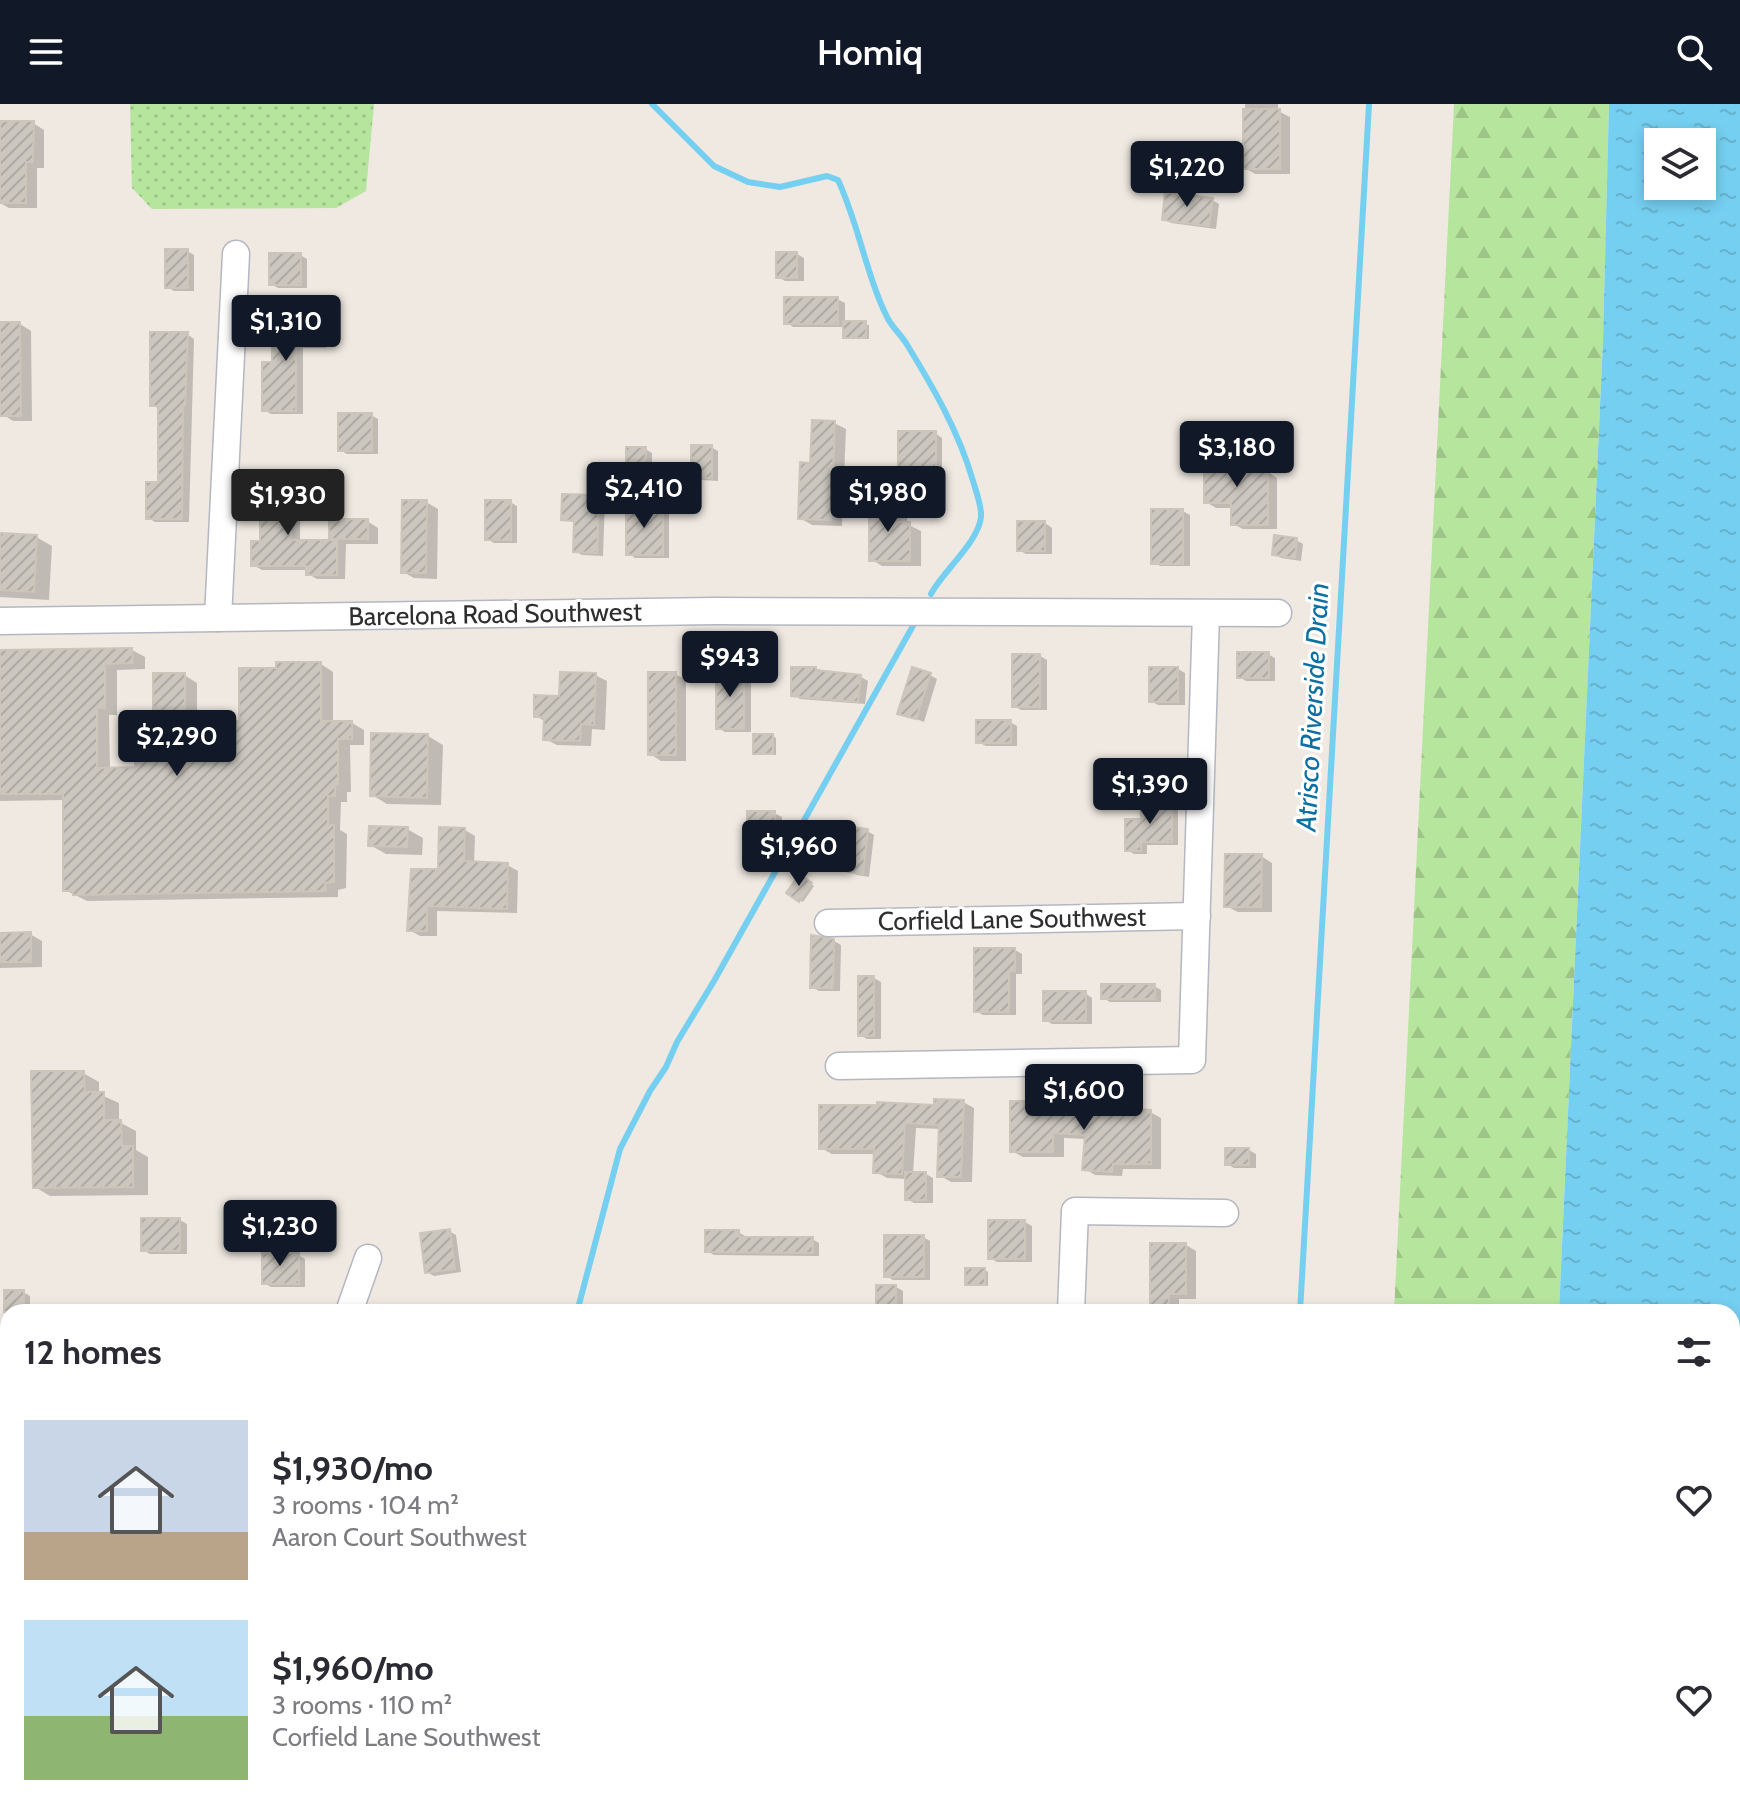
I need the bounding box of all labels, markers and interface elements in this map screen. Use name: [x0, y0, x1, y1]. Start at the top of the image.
icon: menu: [24, 30, 68, 74]
text: Homiq: [817, 30, 923, 74]
icon: search: [1672, 30, 1716, 74]
map controls: [1644, 128, 1716, 200]
button: layers: [1644, 128, 1716, 200]
pin: $1,220: [1122, 141, 1252, 209]
text: $1,220: [1149, 151, 1225, 183]
pin: $1,310: [221, 295, 351, 363]
text: $1,310: [250, 305, 322, 337]
pin: $3,180: [1172, 421, 1302, 489]
text: $3,180: [1198, 431, 1276, 463]
pin: $2,410: [579, 462, 709, 530]
pin: $1,980: [823, 466, 953, 534]
pin: $1,930: [223, 469, 353, 537]
text: $2,410: [605, 472, 683, 504]
text: $1,980: [849, 476, 928, 508]
text: $1,930: [249, 479, 327, 511]
water label: Atrisco Riverside Drain: [1288, 582, 1335, 834]
street label: Barcelona Road Southwest: [348, 595, 642, 633]
pin: $943: [683, 631, 777, 699]
text: $943: [700, 641, 760, 673]
pin: $2,290: [112, 710, 242, 778]
text: $2,290: [136, 720, 218, 752]
pin: $1,390: [1085, 758, 1215, 826]
text: $1,390: [1111, 768, 1189, 800]
pin: $1,960: [734, 820, 864, 888]
text: $1,960: [760, 830, 838, 862]
street label: Corfield Lane Southwest: [878, 901, 1147, 937]
pin: $1,600: [1019, 1064, 1149, 1132]
text: $1,600: [1043, 1074, 1125, 1106]
pin: $1,230: [215, 1200, 345, 1268]
text: $1,230: [242, 1210, 318, 1242]
icon: filters: [1672, 1330, 1716, 1374]
text: 12 homes: [24, 1331, 162, 1373]
text: $1,930/mo: [272, 1447, 433, 1489]
icon: home: [88, 1452, 184, 1548]
icon: heart: [1672, 1478, 1716, 1522]
text: 3 rooms · 104 m²: [272, 1489, 459, 1521]
text: Aaron Court Southwest: [272, 1521, 527, 1553]
text: $1,960/mo: [272, 1647, 434, 1689]
icon: home: [88, 1652, 184, 1748]
icon: heart: [1672, 1678, 1716, 1722]
text: 3 rooms · 110 m²: [272, 1689, 452, 1721]
text: Corfield Lane Southwest: [272, 1721, 540, 1753]

